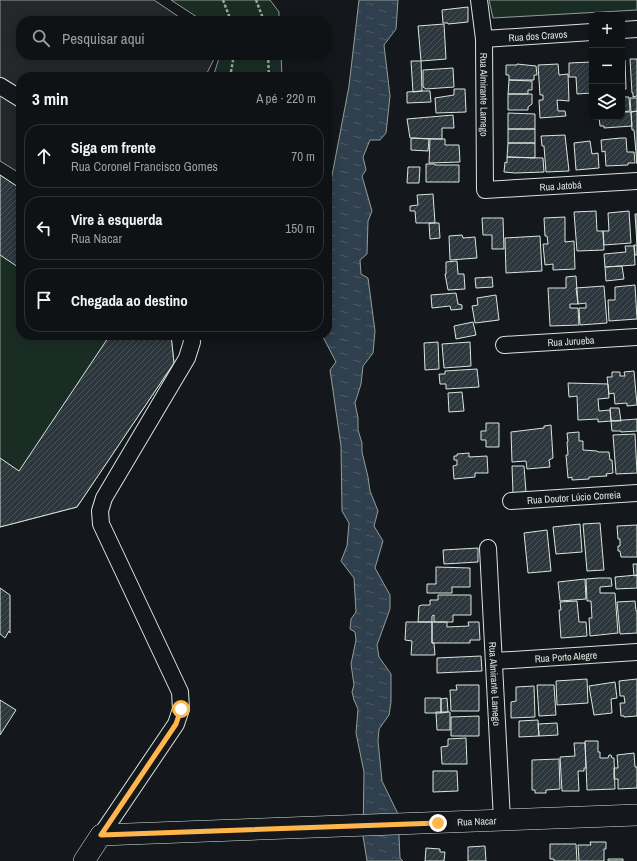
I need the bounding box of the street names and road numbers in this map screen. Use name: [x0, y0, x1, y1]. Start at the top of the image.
street label: Rua dos Cravos: [508, 28, 568, 44]
street label: Rua Almirante Lamego: [477, 53, 491, 137]
street label: Rua Jatobá: [539, 178, 582, 194]
street label: Rua Jurueba: [547, 334, 595, 349]
street label: Rua Doutor Lúcio Correia: [527, 488, 622, 507]
street label: Rua Almirante Lamego: [486, 642, 503, 727]
street label: Rua Porto Alegre: [534, 649, 598, 665]
street label: Rua Nacar: [457, 814, 497, 829]

